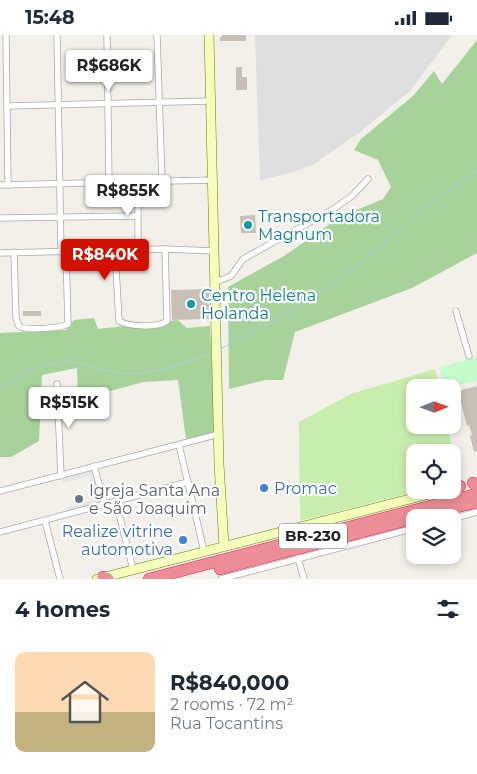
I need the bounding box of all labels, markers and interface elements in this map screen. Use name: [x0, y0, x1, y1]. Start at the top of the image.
text: 15:48: [25, 6, 75, 29]
pin: R$686K: [68, 50, 150, 92]
text: R$686K: [77, 56, 141, 75]
pin: R$855K: [87, 175, 169, 217]
text: R$855K: [96, 181, 160, 200]
place label: Transportadora Magnum: [258, 207, 380, 244]
marker: Transportadora Magnum: [242, 219, 254, 231]
pin: R$840K: [64, 239, 146, 281]
text: R$840K: [72, 245, 138, 264]
place label: Centro Helena Holanda: [201, 286, 316, 323]
marker: Centro Helena Holanda: [185, 298, 197, 310]
north arrow: [406, 379, 461, 434]
map controls: [406, 379, 461, 564]
pin: R$515K: [28, 387, 110, 429]
text: R$515K: [39, 393, 99, 412]
button: locate: [406, 444, 461, 499]
place label: Promac: [274, 479, 337, 498]
place label: Igreja Santa Ana e São Joaquim: [89, 481, 220, 518]
marker: Promac: [258, 482, 270, 494]
marker: Igreja Santa Ana e São Joaquim: [73, 493, 85, 505]
button: layers: [406, 509, 461, 564]
place label: Realize vitrine automotiva: [62, 522, 173, 559]
road number: BR-230: [279, 523, 347, 549]
marker: Realize vitrine automotiva: [177, 534, 189, 546]
icon: filters: [434, 595, 462, 623]
text: 4 homes: [15, 597, 110, 622]
text: R$840,000: [170, 670, 289, 695]
icon: home: [55, 672, 115, 732]
text: 2 rooms · 72 m²: [170, 695, 293, 714]
text: Rua Tocantins: [170, 714, 283, 733]

